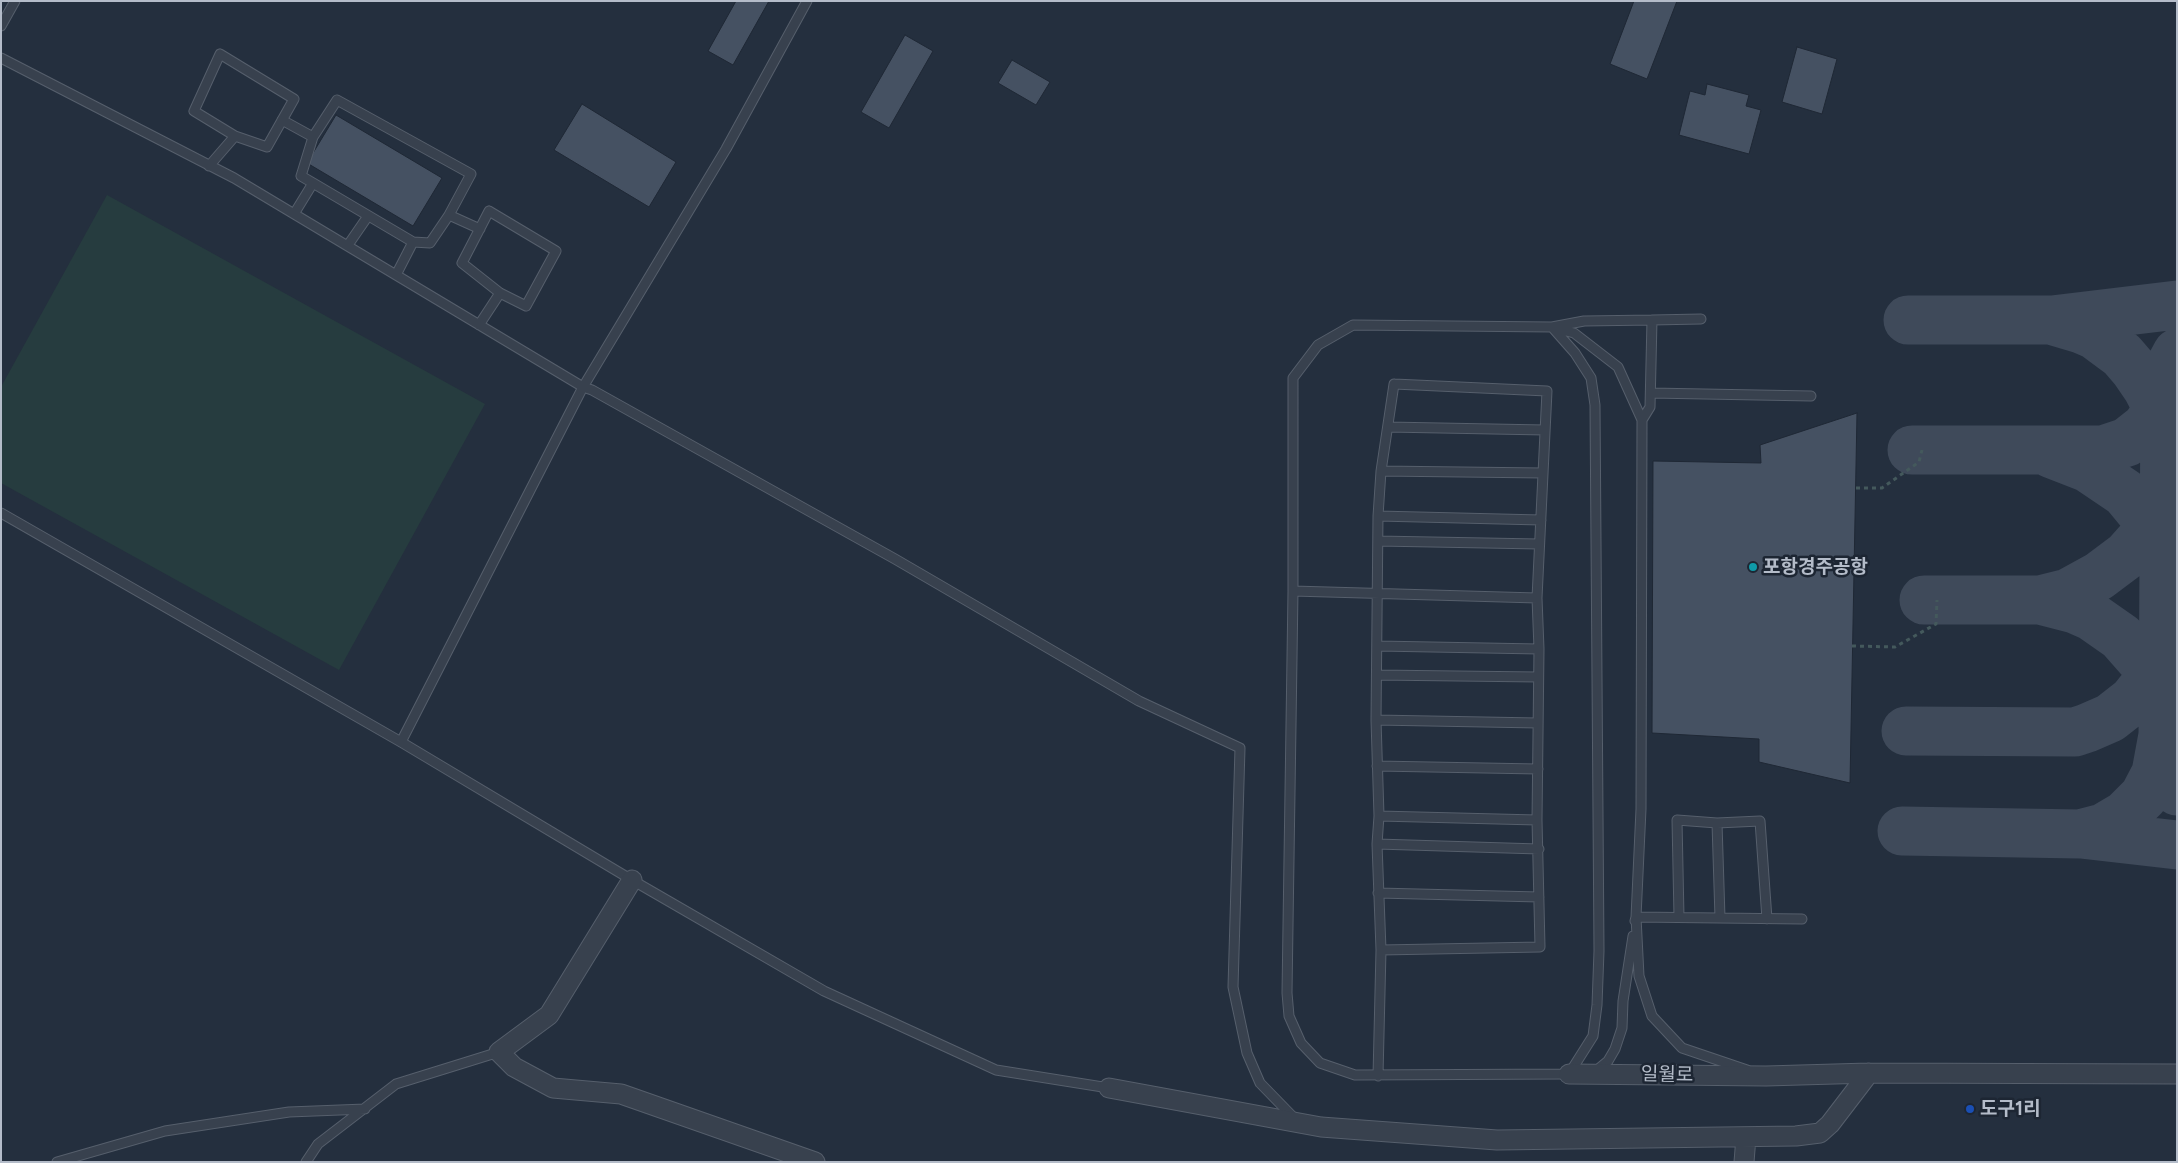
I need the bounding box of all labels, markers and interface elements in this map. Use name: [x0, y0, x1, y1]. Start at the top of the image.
place label: 포항경주공항: [1763, 556, 1868, 578]
marker: 포항경주공항: [1747, 561, 1759, 573]
street label: 일월로: [1641, 1063, 1693, 1087]
place label: 도구1리: [1980, 1098, 2040, 1120]
marker: 도구1리: [1964, 1103, 1976, 1115]

